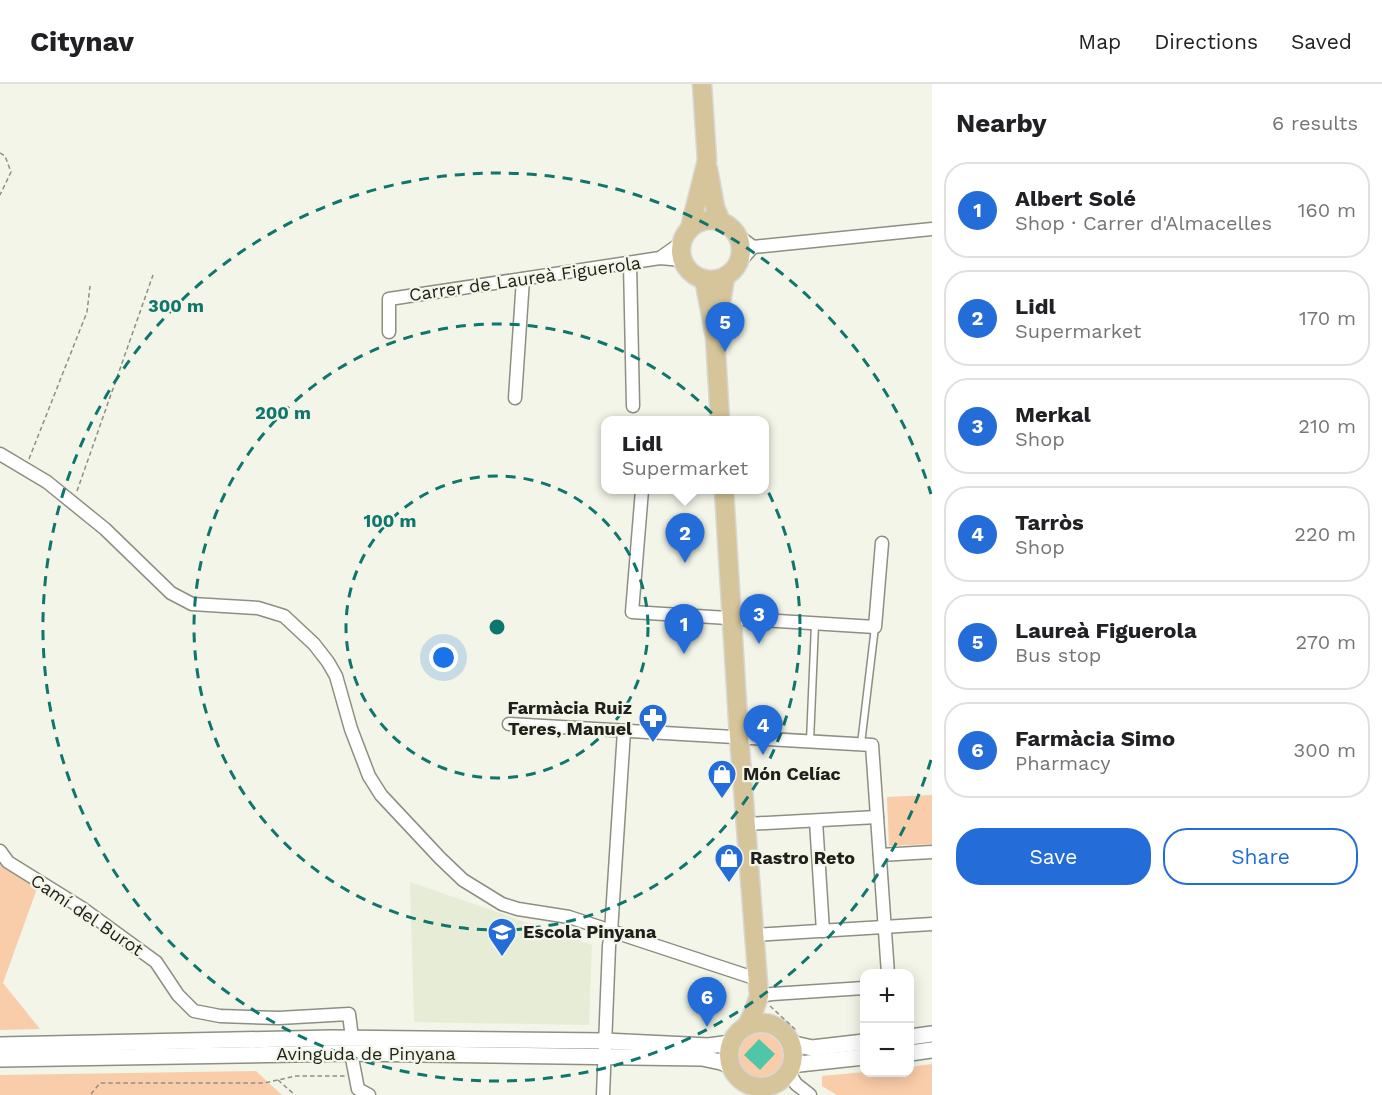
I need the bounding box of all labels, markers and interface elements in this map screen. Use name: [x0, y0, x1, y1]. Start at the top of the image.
text: Citynav: [30, 25, 134, 58]
text: Map: [1078, 29, 1121, 54]
text: Directions: [1154, 29, 1258, 54]
text: Saved: [1291, 29, 1352, 54]
text: Nearby: [956, 108, 1047, 138]
text: 6 results: [1272, 111, 1358, 135]
text: Albert Solé: [1015, 186, 1136, 211]
text: 1: [973, 198, 982, 222]
text: 160 m: [1298, 198, 1356, 222]
text: Shop · Carrer d'Almacelles: [1015, 211, 1272, 235]
street label: Carrer de Laureà Figuerola: [408, 252, 642, 305]
text: Lidl: [1015, 294, 1056, 319]
text: 300 m: [148, 295, 204, 316]
pin: 5: [706, 302, 744, 352]
text: 2: [972, 306, 983, 330]
text: 170 m: [1299, 306, 1356, 330]
text: Supermarket: [1015, 319, 1141, 343]
text: 200 m: [255, 402, 311, 423]
text: Merkal: [1015, 402, 1091, 427]
text: 3: [972, 414, 983, 438]
text: 210 m: [1298, 414, 1356, 438]
popup: [601, 416, 769, 494]
text: Shop: [1015, 427, 1065, 451]
text: Lidl: [622, 431, 662, 456]
text: Supermarket: [622, 456, 748, 480]
text: 100 m: [363, 510, 417, 531]
text: Tarròs: [1015, 510, 1084, 535]
pin: 2: [666, 514, 704, 563]
text: 4: [971, 522, 984, 546]
text: 220 m: [1294, 522, 1356, 546]
text: Shop: [1015, 535, 1065, 559]
pin: 3: [740, 594, 778, 644]
pin: 1: [664, 604, 704, 654]
centre of rings: [487, 617, 507, 637]
text: Laureà Figuerola: [1015, 618, 1197, 643]
text: 5: [972, 630, 983, 654]
text: 270 m: [1296, 630, 1356, 654]
your location: [429, 643, 458, 672]
text: Bus stop: [1015, 643, 1101, 667]
place label: Farmàcia Ruiz Teres, Manuel: [508, 697, 632, 739]
pharmacy icon: Farmàcia Ruiz Teres, Manuel: [637, 702, 669, 744]
pin: 4: [744, 706, 783, 755]
text: Farmàcia Simo: [1015, 726, 1175, 751]
text: 6: [971, 738, 984, 762]
text: 300 m: [1294, 738, 1356, 762]
text: Pharmacy: [1015, 751, 1111, 775]
shop icon: Món Celíac: [706, 758, 738, 800]
place label: Món Celíac: [743, 763, 841, 784]
button: Save: [956, 828, 1151, 885]
button: Share: [1163, 828, 1358, 885]
shop icon: Rastro Reto: [713, 842, 745, 884]
place label: Rastro Reto: [750, 847, 855, 868]
street label: Camí del Burot: [27, 869, 148, 960]
school or university icon: Escola Pinyana: [486, 916, 518, 958]
place label: Escola Pinyana: [523, 921, 657, 942]
map controls: [860, 969, 914, 1077]
button: +: [860, 969, 914, 1023]
pin: 6: [688, 978, 726, 1027]
button: −: [860, 1023, 914, 1077]
street label: Avinguda de Pinyana: [276, 1043, 456, 1064]

